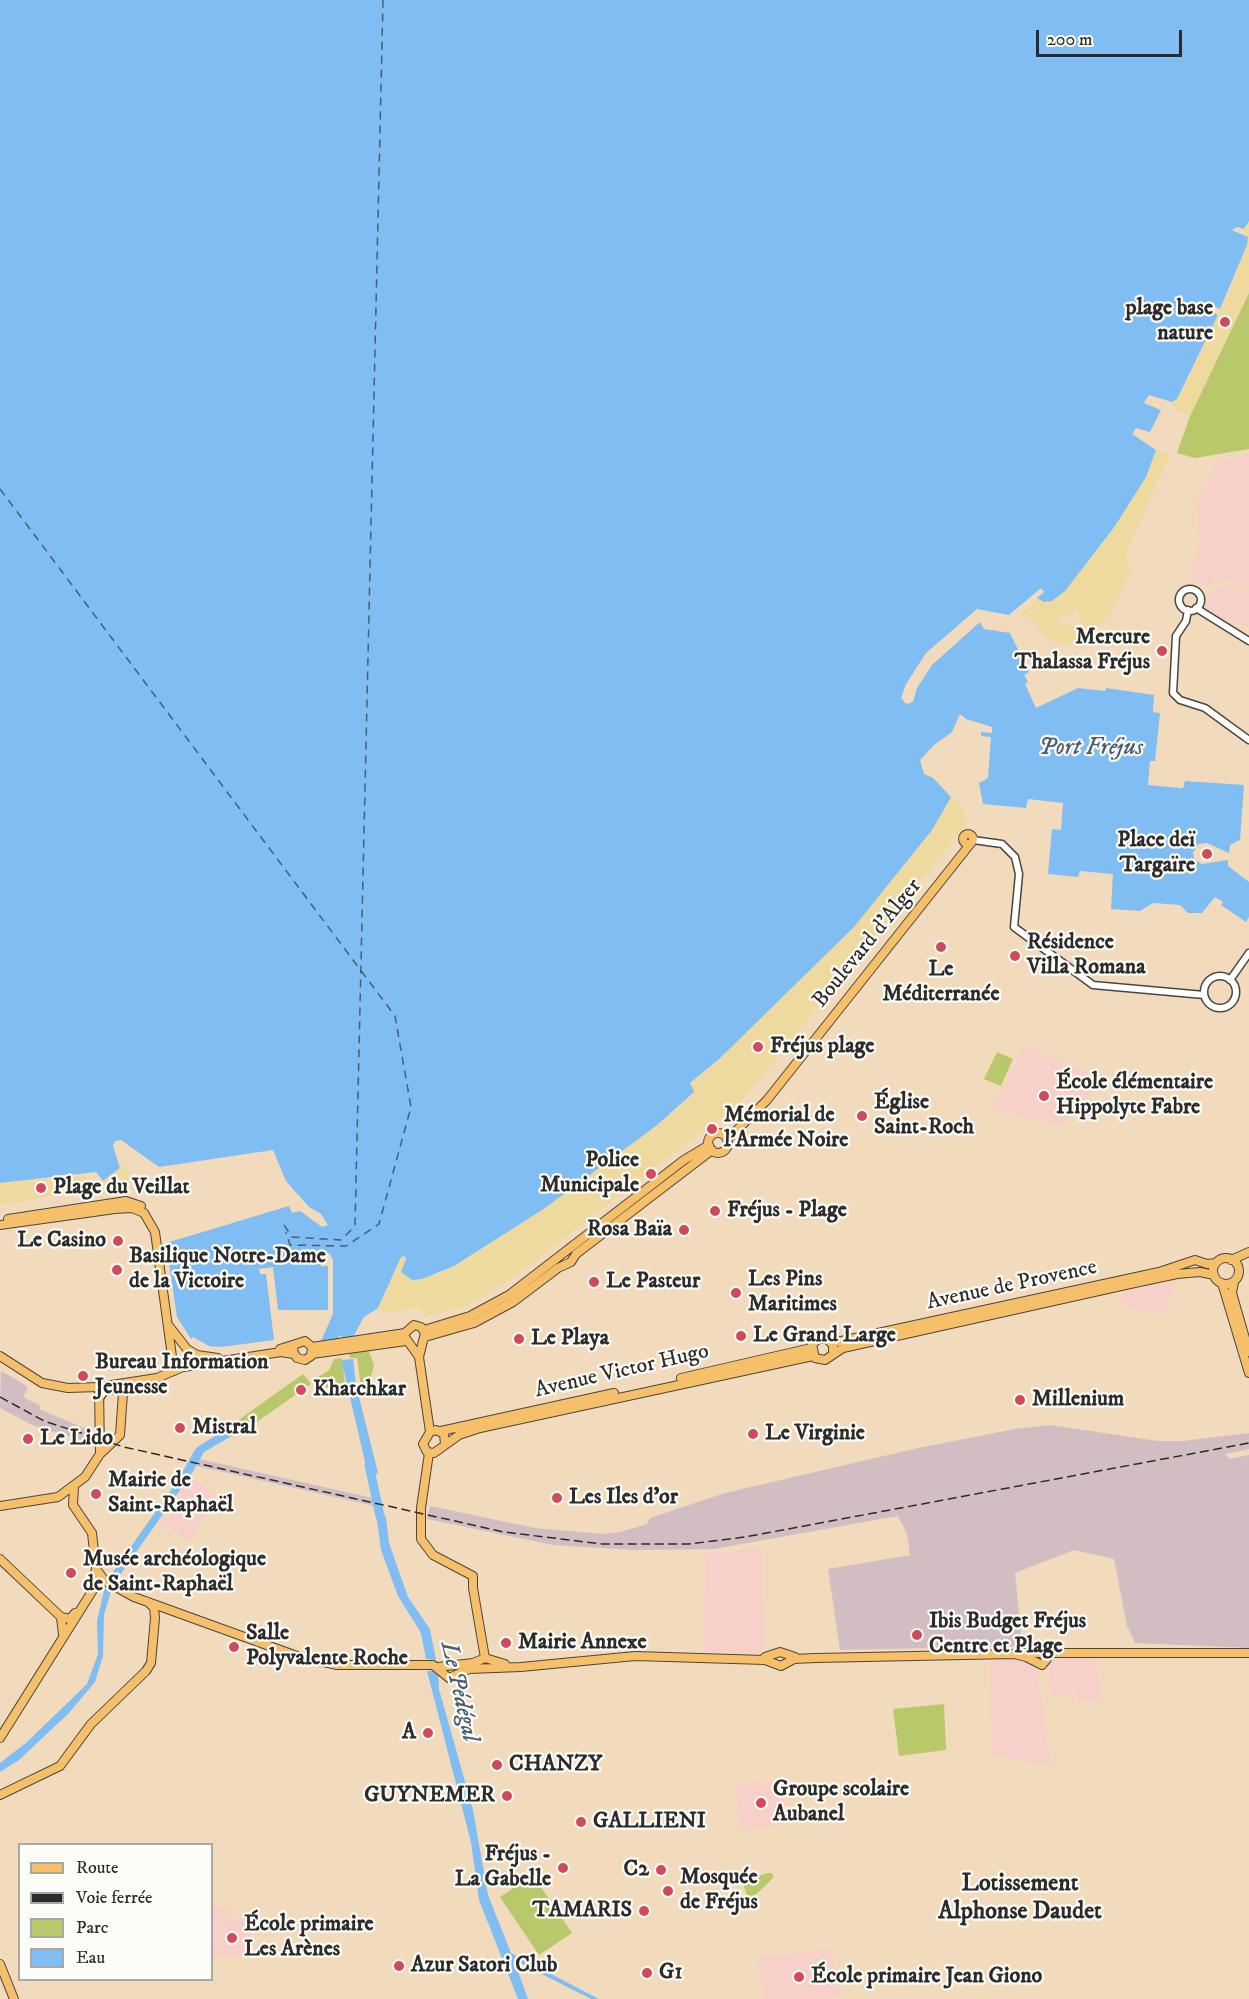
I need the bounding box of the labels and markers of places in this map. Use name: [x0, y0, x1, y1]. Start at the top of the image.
place label: plage base nature: [1125, 296, 1213, 348]
marker: plage base nature: [1218, 315, 1232, 329]
place label: Mercure Thalassa Fréjus: [1015, 625, 1150, 676]
marker: Mercure Thalassa Fréjus: [1155, 644, 1169, 658]
place label: Place deï Targaïre: [1117, 828, 1195, 879]
marker: Place deï Targaïre: [1200, 847, 1214, 861]
place label: Résidence Villa Romana: [1027, 930, 1146, 981]
marker: Le Méditerranée: [934, 940, 948, 954]
marker: Résidence Villa Romana: [1008, 949, 1022, 963]
place label: Le Méditerranée: [883, 957, 999, 1008]
place label: Fréjus plage: [770, 1034, 874, 1060]
marker: Fréjus plage: [751, 1040, 765, 1054]
place label: École élémentaire Hippolyte Fabre: [1056, 1070, 1213, 1122]
marker: École élémentaire Hippolyte Fabre: [1037, 1089, 1051, 1103]
place label: Église Saint-Roch: [874, 1090, 974, 1142]
place label: Mémorial de l'Armée Noire: [724, 1103, 848, 1154]
marker: Église Saint-Roch: [855, 1109, 869, 1123]
marker: Mémorial de l'Armée Noire: [705, 1122, 719, 1136]
place label: Police Municipale: [540, 1148, 639, 1200]
marker: Police Municipale: [644, 1167, 658, 1181]
place label: Plage du Veillat: [53, 1175, 190, 1201]
marker: Plage du Veillat: [34, 1181, 48, 1195]
place label: Fréjus - Plage: [727, 1198, 847, 1224]
marker: Fréjus - Plage: [708, 1204, 722, 1218]
place label: Rosa Baïa: [587, 1217, 672, 1243]
marker: Rosa Baïa: [677, 1223, 691, 1237]
place label: Le Casino: [17, 1228, 106, 1254]
marker: Le Casino: [111, 1234, 125, 1248]
place label: Basilique Notre-Dame de la Victoire: [129, 1244, 326, 1296]
marker: Basilique Notre-Dame de la Victoire: [110, 1263, 124, 1277]
place label: Les Pins Maritimes: [748, 1267, 837, 1318]
place label: Le Pasteur: [606, 1269, 700, 1295]
marker: Le Pasteur: [587, 1275, 601, 1289]
marker: Les Pins Maritimes: [729, 1286, 743, 1300]
place label: Le Grand Large: [753, 1323, 896, 1349]
place label: Le Playa: [531, 1326, 609, 1352]
marker: Le Grand Large: [734, 1329, 748, 1343]
marker: Le Playa: [512, 1332, 526, 1346]
place label: Bureau Information Jeunesse: [95, 1350, 269, 1402]
marker: Bureau Information Jeunesse: [76, 1369, 90, 1383]
place label: Khatchkar: [313, 1377, 406, 1403]
marker: Khatchkar: [294, 1383, 308, 1397]
place label: Millenium: [1032, 1387, 1124, 1413]
marker: Millenium: [1013, 1393, 1027, 1407]
place label: Mistral: [192, 1415, 256, 1441]
marker: Mistral: [173, 1421, 187, 1435]
place label: Le Virginie: [765, 1421, 865, 1447]
place label: Le Lido: [40, 1426, 113, 1452]
marker: Le Virginie: [746, 1427, 760, 1441]
marker: Le Lido: [21, 1432, 35, 1446]
place label: Mairie de Saint-Raphaël: [108, 1468, 233, 1520]
place label: Les Iles d'or: [569, 1485, 678, 1511]
marker: Mairie de Saint-Raphaël: [89, 1487, 103, 1501]
marker: Les Iles d'or: [550, 1491, 564, 1505]
place label: Musée archéologique de Saint-Raphaël: [83, 1547, 266, 1598]
marker: Musée archéologique de Saint-Raphaël: [64, 1566, 78, 1580]
place label: Ibis Budget Fréjus Centre et Plage: [929, 1609, 1086, 1660]
place label: Salle Polyvalente Roche: [246, 1621, 408, 1672]
marker: Ibis Budget Fréjus Centre et Plage: [910, 1628, 924, 1642]
place label: Mairie Annexe: [518, 1630, 647, 1656]
marker: Mairie Annexe: [499, 1636, 513, 1650]
marker: Salle Polyvalente Roche: [227, 1640, 241, 1654]
place label: A: [402, 1720, 416, 1746]
marker: A: [421, 1726, 435, 1740]
place label: CHANZY: [509, 1752, 602, 1778]
marker: CHANZY: [490, 1758, 504, 1772]
place label: Groupe scolaire Aubanel: [773, 1777, 909, 1828]
place label: GUYNEMER: [364, 1783, 495, 1809]
marker: GUYNEMER: [500, 1789, 514, 1803]
marker: Groupe scolaire Aubanel: [754, 1796, 768, 1810]
place label: GALLIENI: [593, 1809, 706, 1835]
marker: GALLIENI: [574, 1815, 588, 1829]
place label: Fréjus - La Gabelle: [455, 1842, 551, 1894]
place label: C2: [624, 1857, 649, 1883]
marker: Fréjus - La Gabelle: [556, 1861, 570, 1875]
marker: C2: [654, 1863, 668, 1877]
place label: Mosquée de Fréjus: [680, 1865, 758, 1916]
marker: Mosquée de Fréjus: [661, 1884, 675, 1898]
place label: TAMARIS: [533, 1898, 632, 1924]
marker: TAMARIS: [637, 1904, 651, 1918]
place label: École primaire Les Arènes: [244, 1912, 374, 1964]
marker: École primaire Les Arènes: [225, 1931, 239, 1945]
place label: Azur Satori Club: [411, 1953, 557, 1979]
marker: Azur Satori Club: [392, 1959, 406, 1973]
place label: G1: [659, 1960, 682, 1986]
place label: École primaire Jean Giono: [811, 1964, 1042, 1990]
marker: G1: [640, 1966, 654, 1980]
marker: École primaire Jean Giono: [792, 1970, 806, 1984]

